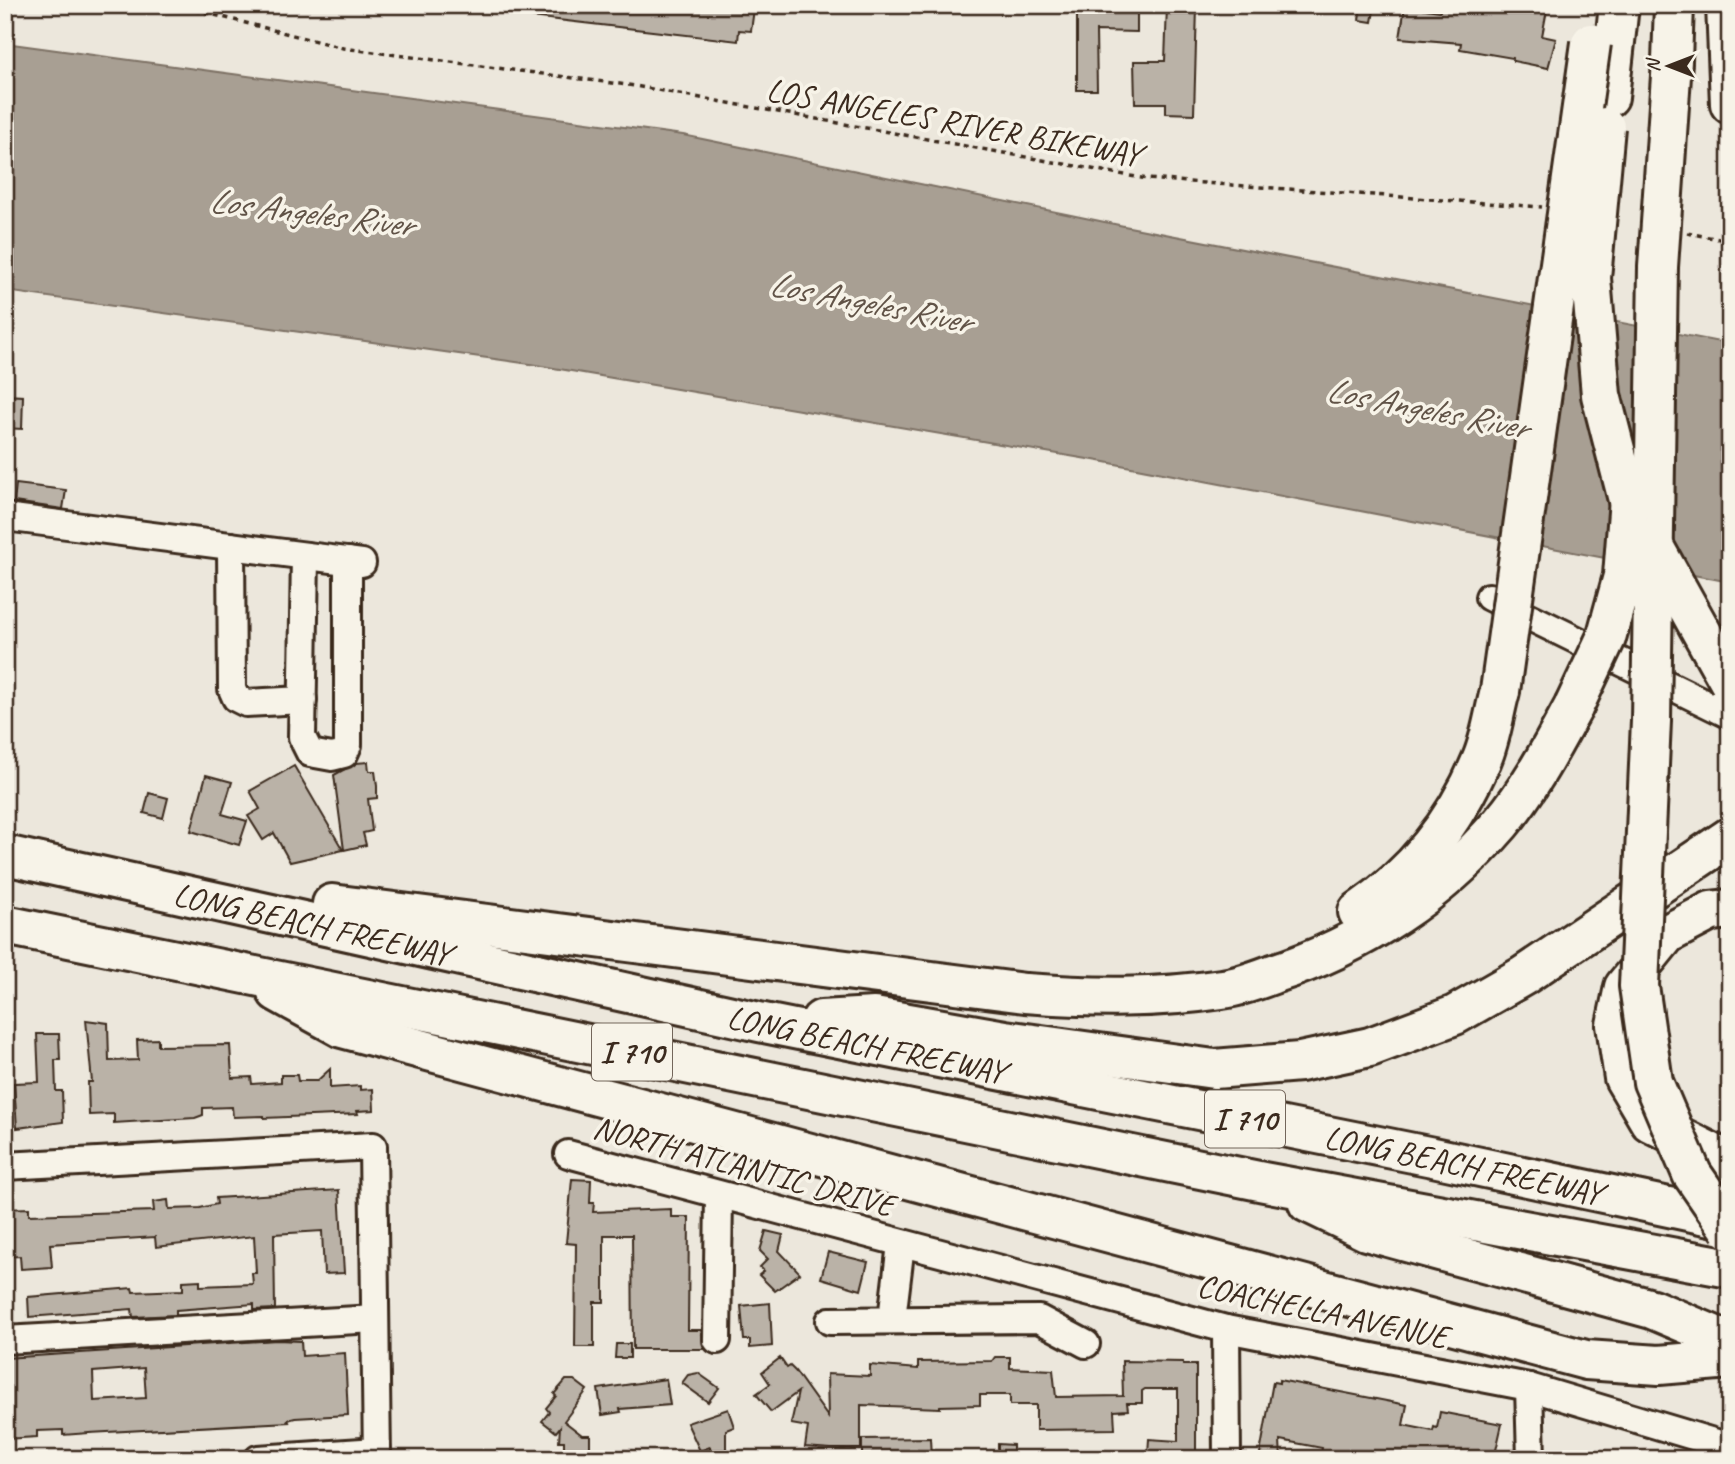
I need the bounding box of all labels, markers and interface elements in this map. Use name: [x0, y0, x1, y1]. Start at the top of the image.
north arrow: [1634, 32, 1704, 102]
text: N: [1641, 57, 1665, 72]
street label: LOS ANGELES RIVER BIKEWAY: [764, 68, 1150, 177]
water label: Los Angeles River: [207, 178, 421, 248]
water label: Los Angeles River: [766, 261, 980, 345]
water label: Los Angeles River: [1323, 367, 1537, 451]
street label: LONG BEACH FREEWAY: [170, 873, 461, 977]
street label: LONG BEACH FREEWAY: [723, 996, 1015, 1094]
road number: I 710: [592, 1023, 672, 1080]
road number: I 710: [1205, 1090, 1285, 1148]
street label: NORTH ATLANTIC DRIVE: [589, 1106, 902, 1227]
street label: LONG BEACH FREEWAY: [1321, 1116, 1612, 1216]
street label: COACHELLA AVENUE: [1194, 1264, 1456, 1359]

